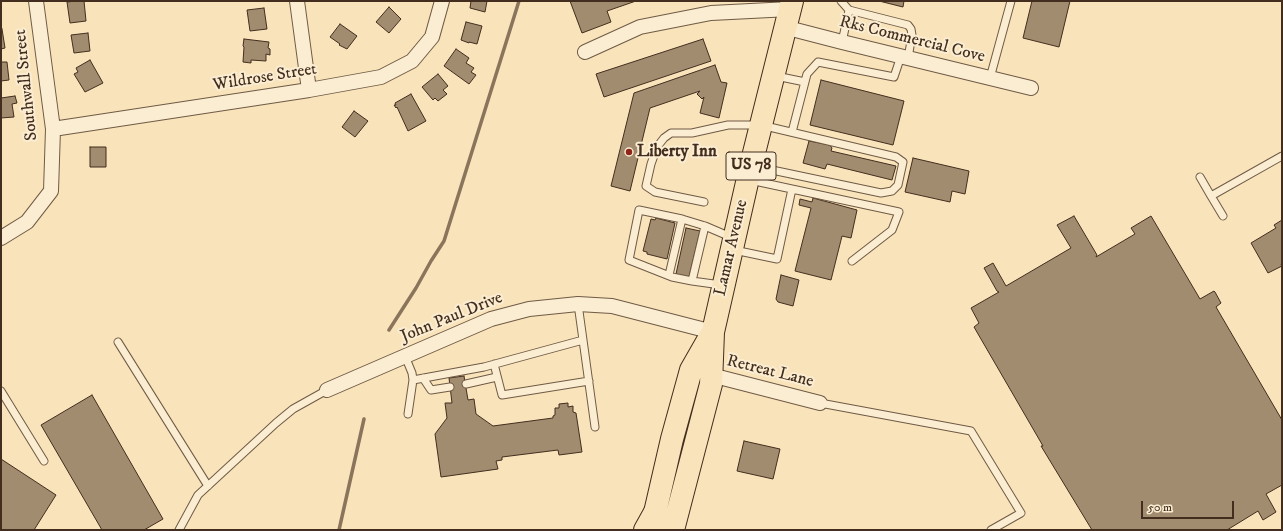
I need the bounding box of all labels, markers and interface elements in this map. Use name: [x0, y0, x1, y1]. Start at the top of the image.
street label: Rks Commercial Cove: [837, 12, 987, 68]
street label: Southwall Street: [11, 28, 43, 142]
street label: Wildrose Street: [212, 60, 318, 96]
place label: Liberty Inn: [637, 142, 717, 162]
marker: Liberty Inn: [624, 147, 634, 157]
road number: US 78: [726, 152, 776, 180]
street label: Lamar Avenue: [711, 198, 753, 298]
street label: John Paul Drive: [398, 288, 506, 348]
street label: Retreat Lane: [724, 351, 816, 393]
scale bar: [1143, 493, 1236, 519]
text: 50 m: [1148, 500, 1172, 515]

